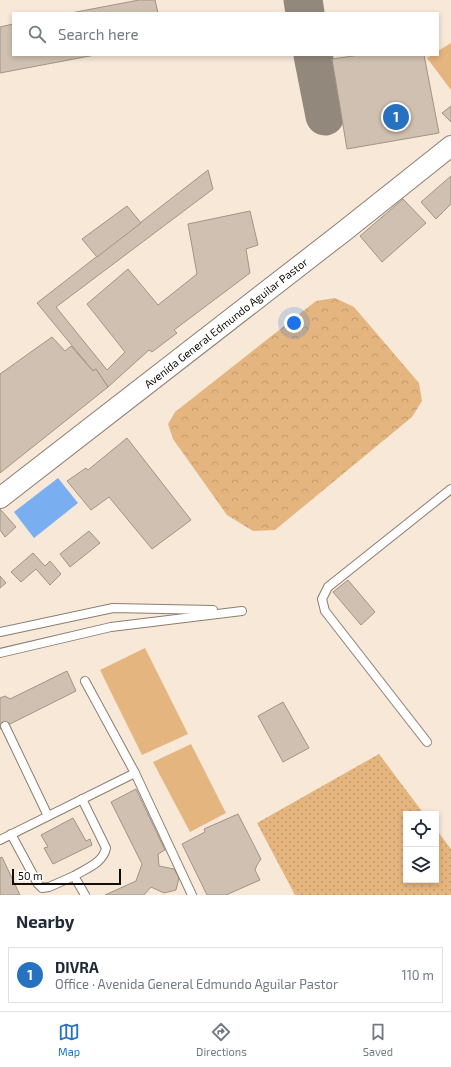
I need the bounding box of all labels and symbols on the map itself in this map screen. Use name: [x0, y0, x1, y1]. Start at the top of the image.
pin: 1: [383, 102, 409, 132]
street label: Avenida General Edmundo Aguilar Pastor: [141, 254, 310, 390]
your location: [284, 313, 304, 333]
scale bar: [12, 867, 121, 886]

